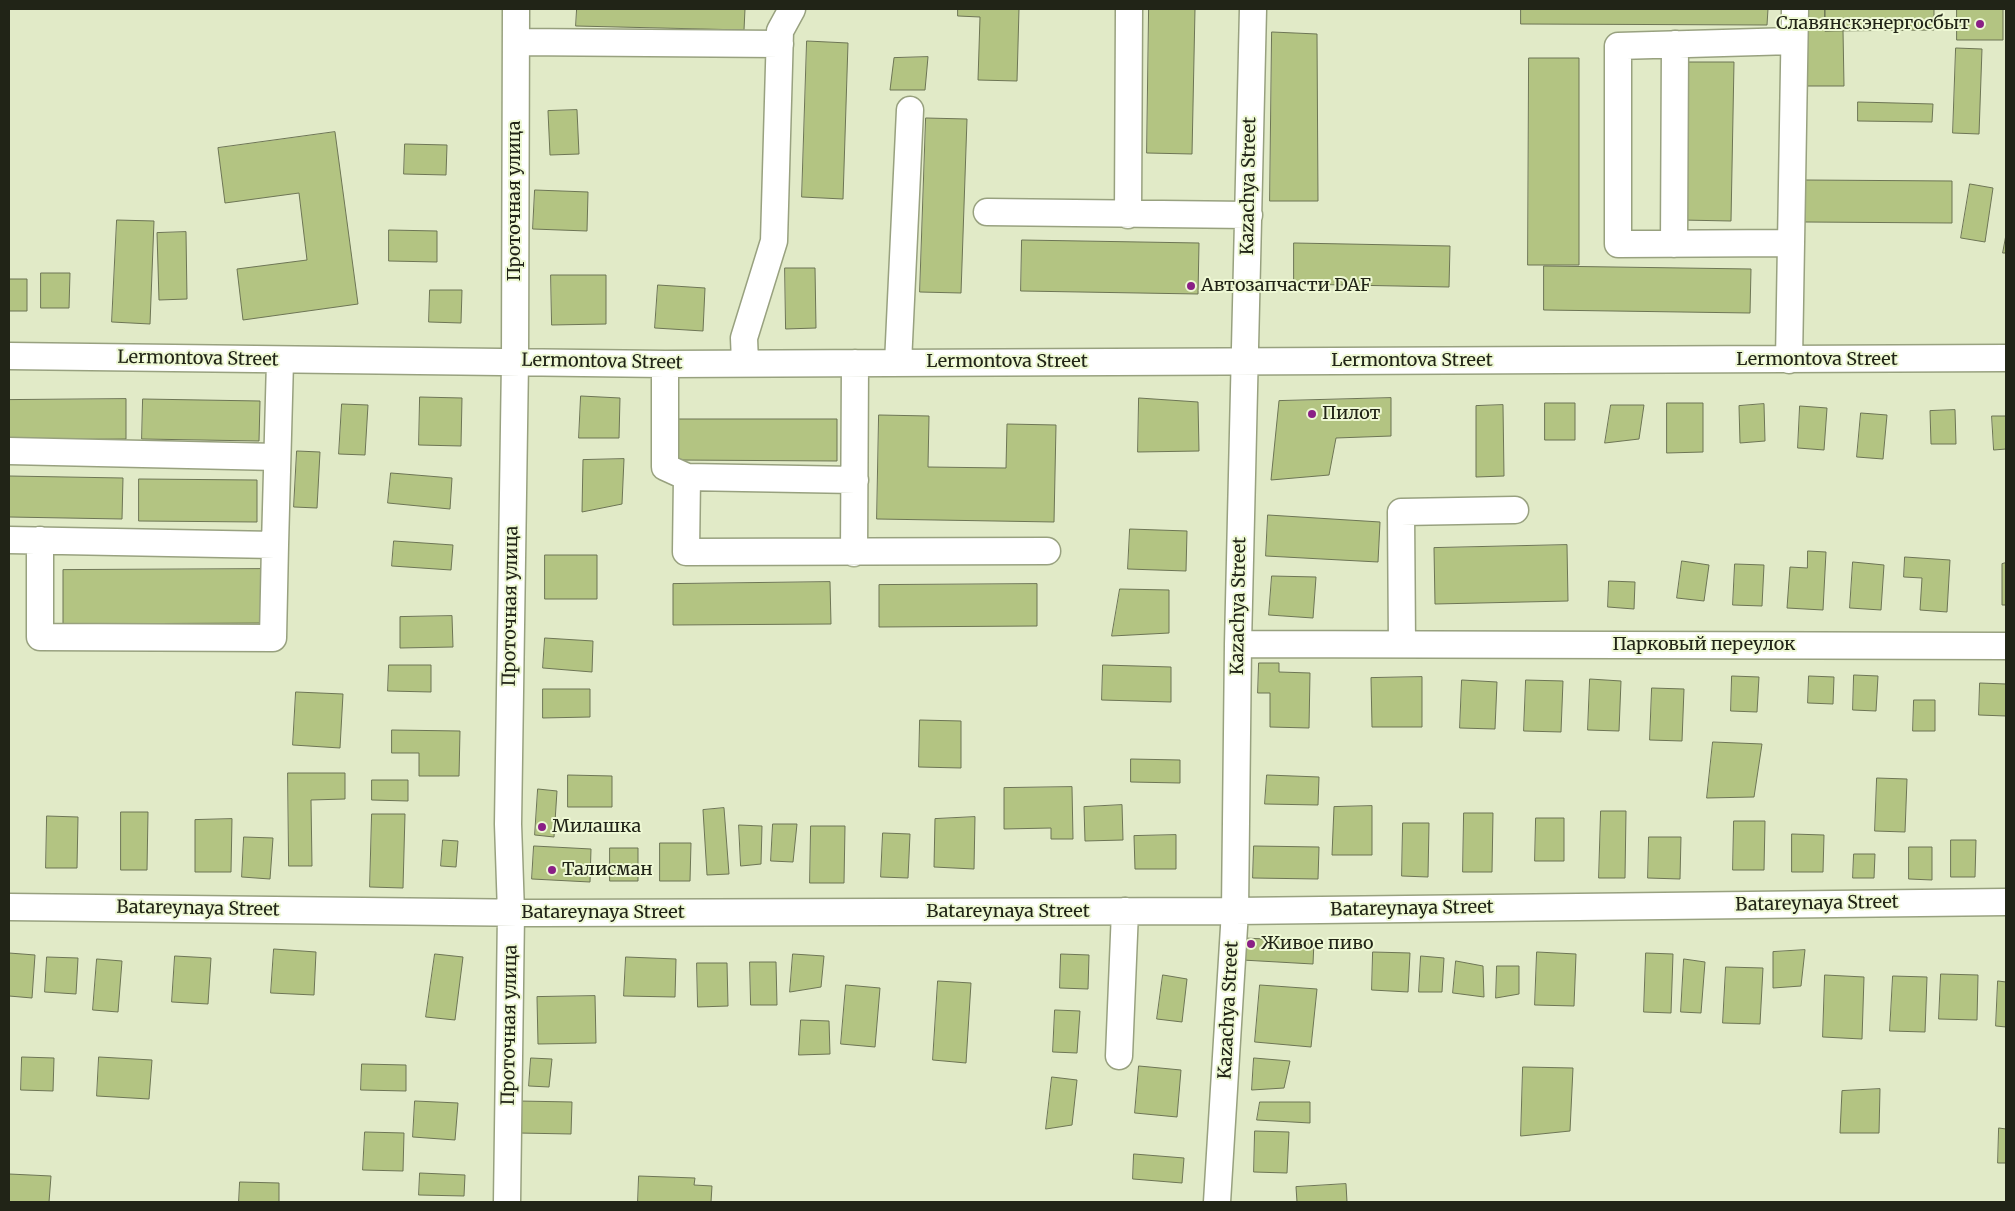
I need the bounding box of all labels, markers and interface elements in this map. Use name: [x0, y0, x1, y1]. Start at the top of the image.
place label: Славянскэнергосбыт: [1776, 13, 1970, 35]
marker: Славянскэнергосбыт: [1974, 18, 1986, 30]
street label: Kazachya Street: [1237, 117, 1261, 255]
street label: Проточная улица: [504, 121, 526, 281]
place label: Автозапчасти DAF: [1201, 275, 1371, 297]
marker: Автозапчасти DAF: [1185, 280, 1197, 292]
street label: Lermontova Street: [117, 347, 279, 371]
street label: Lermontova Street: [1736, 349, 1898, 371]
street label: Lermontova Street: [521, 350, 683, 374]
street label: Lermontova Street: [1331, 350, 1493, 372]
street label: Lermontova Street: [926, 351, 1088, 373]
place label: Пилот: [1322, 403, 1381, 425]
marker: Пилот: [1306, 408, 1318, 420]
street label: Проточная улица: [499, 525, 523, 687]
street label: Kazachya Street: [1227, 537, 1251, 675]
street label: Парковый переулок: [1613, 634, 1795, 656]
place label: Милашка: [552, 816, 641, 838]
marker: Милашка: [536, 821, 548, 833]
place label: Талисман: [562, 859, 653, 881]
marker: Талисман: [546, 864, 558, 876]
street label: Batareynaya Street: [1735, 892, 1899, 916]
street label: Batareynaya Street: [116, 897, 280, 921]
street label: Batareynaya Street: [1330, 897, 1494, 921]
street label: Batareynaya Street: [926, 901, 1090, 923]
street label: Batareynaya Street: [521, 902, 685, 924]
place label: Живое пиво: [1261, 933, 1374, 955]
marker: Живое пиво: [1245, 938, 1257, 950]
street label: Kazachya Street: [1215, 940, 1243, 1080]
street label: Проточная улица: [498, 944, 522, 1106]

